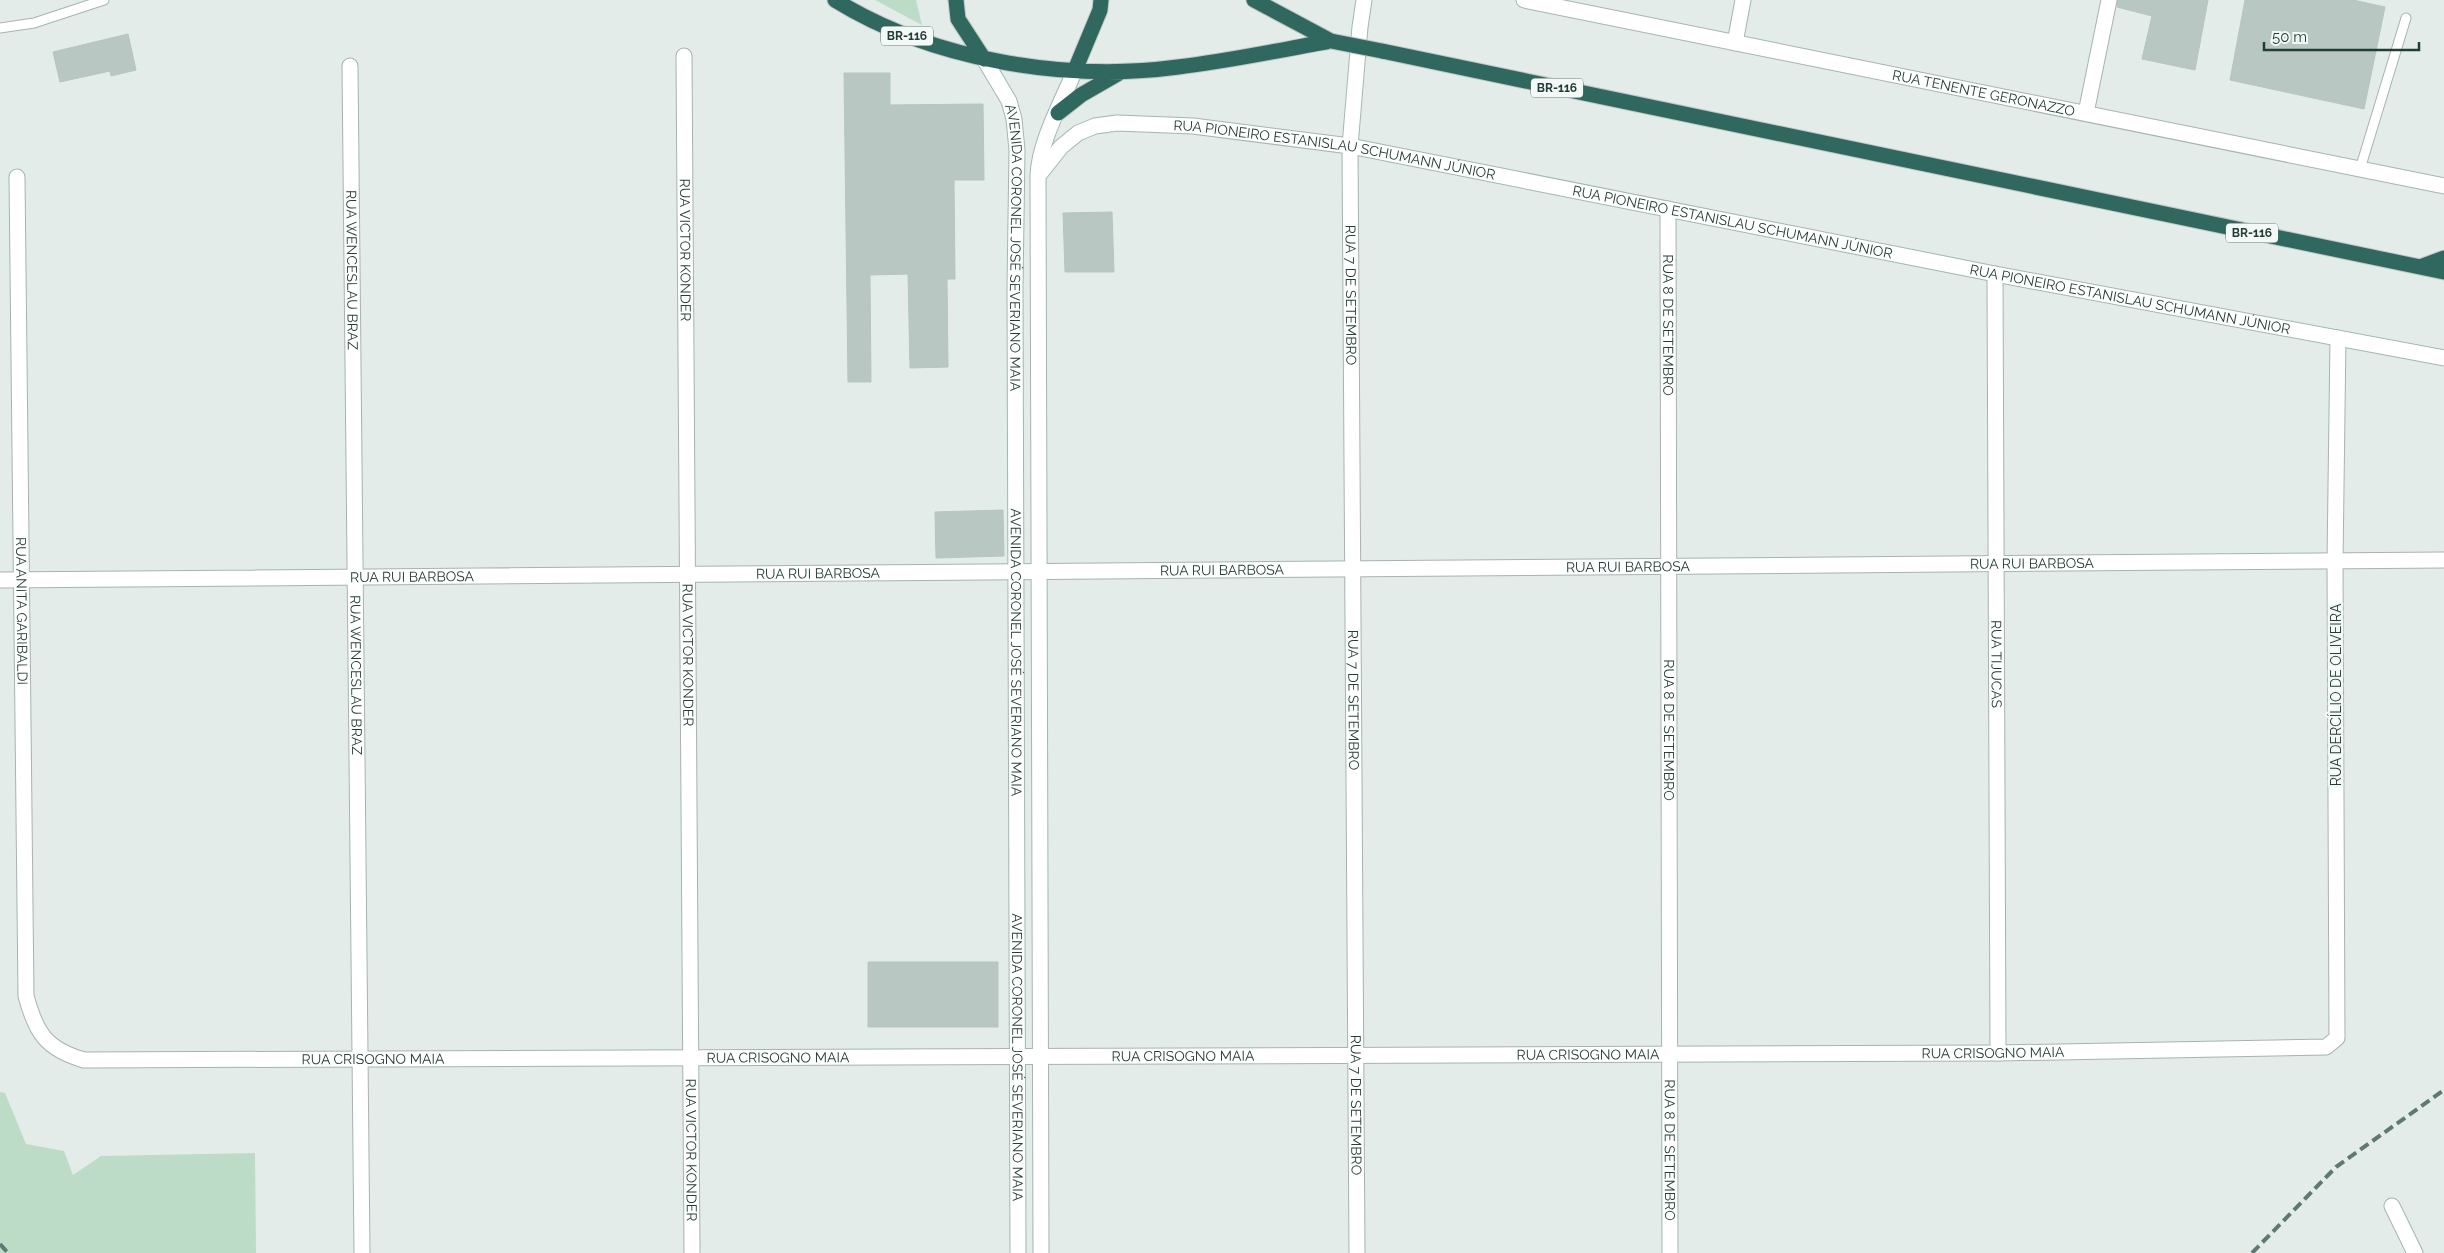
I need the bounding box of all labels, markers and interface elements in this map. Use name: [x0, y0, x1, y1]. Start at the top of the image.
scale bar: [2264, 20, 2419, 52]
road number: BR-116: [881, 27, 933, 46]
text: 50 m: [2272, 28, 2307, 46]
street label: RUA TENENTE GERONAZZO: [1891, 67, 2076, 119]
road number: BR-116: [1531, 78, 1583, 98]
street label: AVENIDA CORONEL JOSÉ SEVERIANO MAIA: [1002, 102, 1025, 392]
street label: RUA PIONEIRO ESTANISLAU SCHUMANN JÚNIOR: [1173, 117, 1497, 183]
street label: RUA VICTOR KONDER: [677, 178, 694, 322]
street label: RUA PIONEIRO ESTANISLAU SCHUMANN JÚNIOR: [1571, 182, 1894, 261]
street label: RUA WENCESLAU BRAZ: [343, 190, 361, 350]
road number: BR-116: [2226, 224, 2278, 242]
street label: RUA 7 DE SETEMBRO: [1342, 225, 1359, 365]
street label: RUA 8 DE SETEMBRO: [1660, 254, 1676, 396]
street label: RUA PIONEIRO ESTANISLAU SCHUMANN JÚNIOR: [1968, 261, 2292, 337]
street label: AVENIDA CORONEL JOSÉ SEVERIANO MAIA: [1008, 508, 1025, 797]
street label: RUA ANITA GARIBALDI: [13, 537, 31, 685]
street label: RUA RUI BARBOSA: [1970, 555, 2095, 572]
street label: RUA RUI BARBOSA: [1566, 558, 1691, 575]
street label: RUA RUI BARBOSA: [1160, 561, 1285, 579]
street label: RUA RUI BARBOSA: [756, 565, 881, 582]
street label: RUA RUI BARBOSA: [350, 568, 475, 585]
street label: RUA VICTOR KONDER: [680, 583, 696, 727]
street label: RUA WENCESLAU BRAZ: [347, 595, 365, 755]
street label: RUA DERCÍLIO DE OLIVEIRA: [2327, 603, 2344, 786]
street label: RUA TIJUCAS: [1988, 620, 2005, 709]
street label: RUA 7 DE SETEMBRO: [1345, 630, 1362, 770]
street label: RUA 8 DE SETEMBRO: [1661, 659, 1677, 801]
street label: AVENIDA CORONEL JOSÉ SEVERIANO MAIA: [1009, 913, 1026, 1202]
street label: RUA 7 DE SETEMBRO: [1348, 1035, 1365, 1175]
street label: RUA CRISOGNO MAIA: [1921, 1044, 2065, 1061]
street label: RUA CRISOGNO MAIA: [1517, 1046, 1660, 1063]
street label: RUA CRISOGNO MAIA: [1112, 1048, 1255, 1064]
street label: RUA CRISOGNO MAIA: [707, 1049, 850, 1066]
street label: RUA CRISOGNO MAIA: [302, 1051, 445, 1067]
street label: RUA VICTOR KONDER: [683, 1078, 700, 1222]
street label: RUA 8 DE SETEMBRO: [1662, 1079, 1678, 1221]

